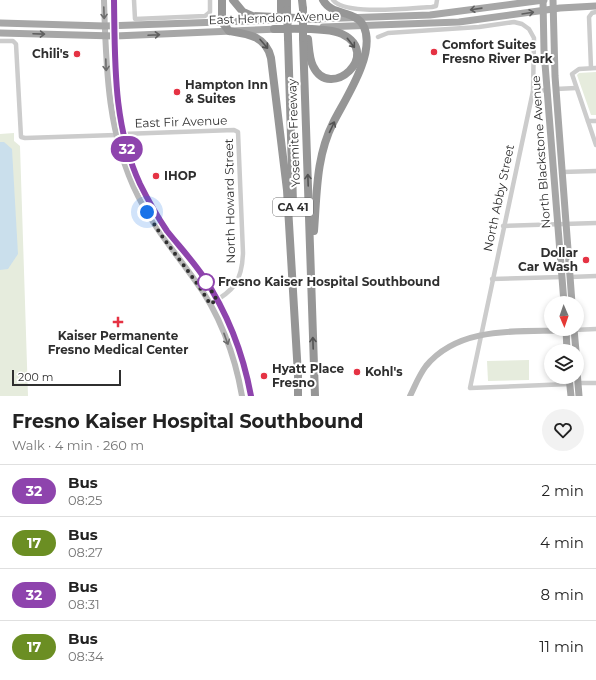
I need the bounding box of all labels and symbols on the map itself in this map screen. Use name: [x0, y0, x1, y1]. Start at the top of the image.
one-way arrow: [101, 6, 108, 19]
one-way arrow: [470, 6, 483, 13]
street label: East Herndon Avenue: [208, 8, 340, 27]
one-way arrow: [521, 9, 534, 17]
one-way arrow: [32, 31, 45, 38]
one-way arrow: [147, 31, 160, 38]
one-way arrow: [347, 37, 355, 48]
place label: Comfort Suites Fresno River Park: [442, 37, 553, 66]
one-way arrow: [260, 39, 269, 49]
place label: Chili's: [32, 46, 70, 61]
marker: Comfort Suites Fresno River Park: [429, 47, 439, 57]
marker: Chili's: [72, 49, 82, 59]
one-way arrow: [102, 58, 110, 71]
street label: North Blackstone Avenue: [528, 75, 553, 229]
place label: Hampton Inn & Suites: [185, 77, 268, 106]
street label: Yosemite Freeway: [284, 78, 303, 188]
marker: Hampton Inn & Suites: [172, 87, 182, 97]
street label: East Fir Avenue: [134, 112, 228, 131]
one-way arrow: [329, 121, 336, 133]
line badge: 32: [109, 136, 145, 162]
street label: North Howard Street: [221, 138, 238, 264]
street label: North Abby Street: [480, 143, 517, 253]
place label: IHOP: [164, 168, 197, 183]
marker: IHOP: [151, 171, 161, 181]
one-way arrow: [304, 174, 312, 187]
road number: CA 41: [273, 198, 313, 216]
your location: [137, 202, 157, 222]
place label: Dollar Car Wash: [518, 245, 578, 274]
marker: Dollar Car Wash: [581, 255, 591, 265]
marker: Fresno Kaiser Hospital Southbound: [197, 273, 215, 291]
place label: Fresno Kaiser Hospital Southbound: [218, 274, 440, 289]
north arrow: [544, 296, 584, 336]
marker: Kaiser Permanente Fresno Medical Center: [112, 316, 124, 328]
place label: Kaiser Permanente Fresno Medical Center: [48, 328, 188, 357]
one-way arrow: [222, 333, 230, 345]
one-way arrow: [309, 337, 317, 350]
place label: Hyatt Place Fresno: [272, 361, 345, 390]
place label: Kohl's: [365, 364, 403, 379]
marker: Kohl's: [352, 367, 362, 377]
scale bar: [12, 368, 121, 387]
marker: Hyatt Place Fresno: [259, 371, 269, 381]

